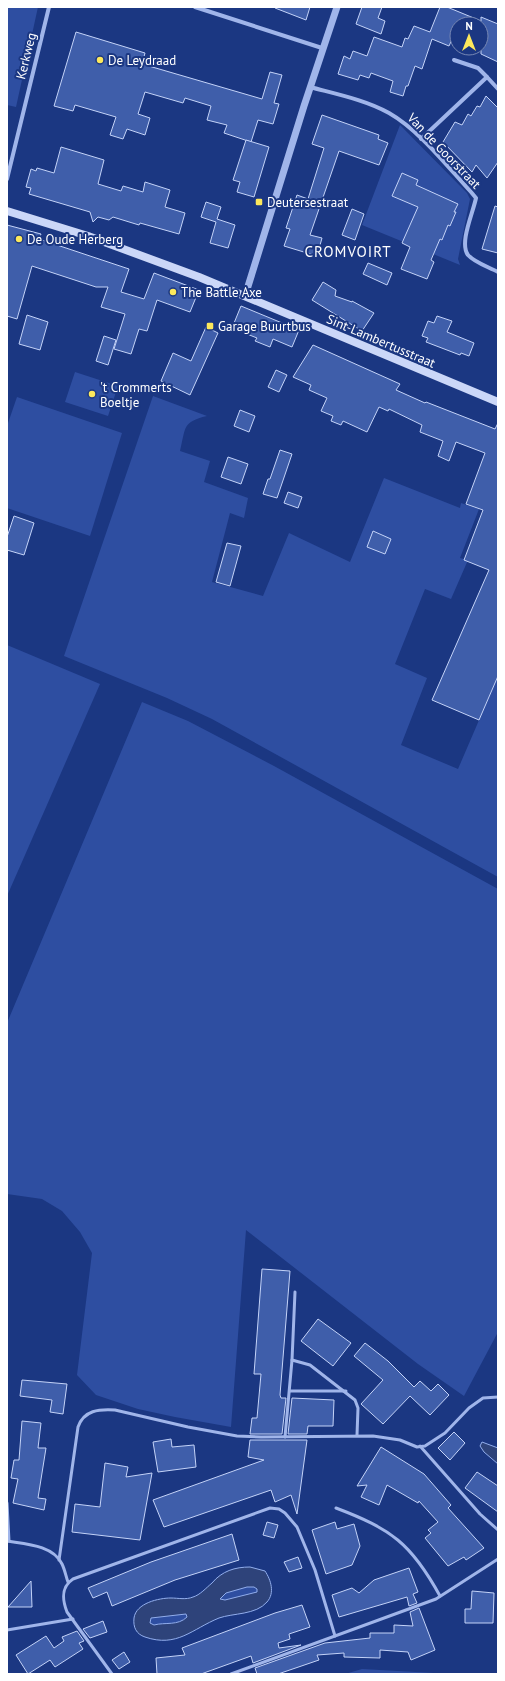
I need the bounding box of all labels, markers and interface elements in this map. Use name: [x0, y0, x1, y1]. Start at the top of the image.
north arrow: [449, 16, 489, 56]
text: N: [465, 19, 473, 33]
street label: Kerkweg: [12, 31, 40, 81]
place label: De Leydraad: [108, 52, 176, 69]
marker: De Leydraad: [95, 55, 105, 65]
street label: Van de Goorstraat: [403, 109, 485, 193]
place label: Deutersestraat: [267, 194, 349, 211]
marker: Deutersestraat: [254, 197, 264, 207]
place label: De Oude Herberg: [27, 231, 123, 248]
marker: De Oude Herberg: [14, 234, 24, 244]
district label: CROMVOIRT: [304, 242, 392, 261]
place label: The Battle Axe: [181, 284, 262, 301]
marker: The Battle Axe: [168, 287, 178, 297]
street label: Sint-Lambertusstraat: [324, 310, 439, 372]
place label: Garage Buurtbus: [218, 318, 311, 335]
marker: Garage Buurtbus: [205, 321, 215, 331]
place label: 't Crommerts Boeltje: [100, 379, 172, 411]
marker: 't Crommerts Boeltje: [87, 389, 97, 399]

